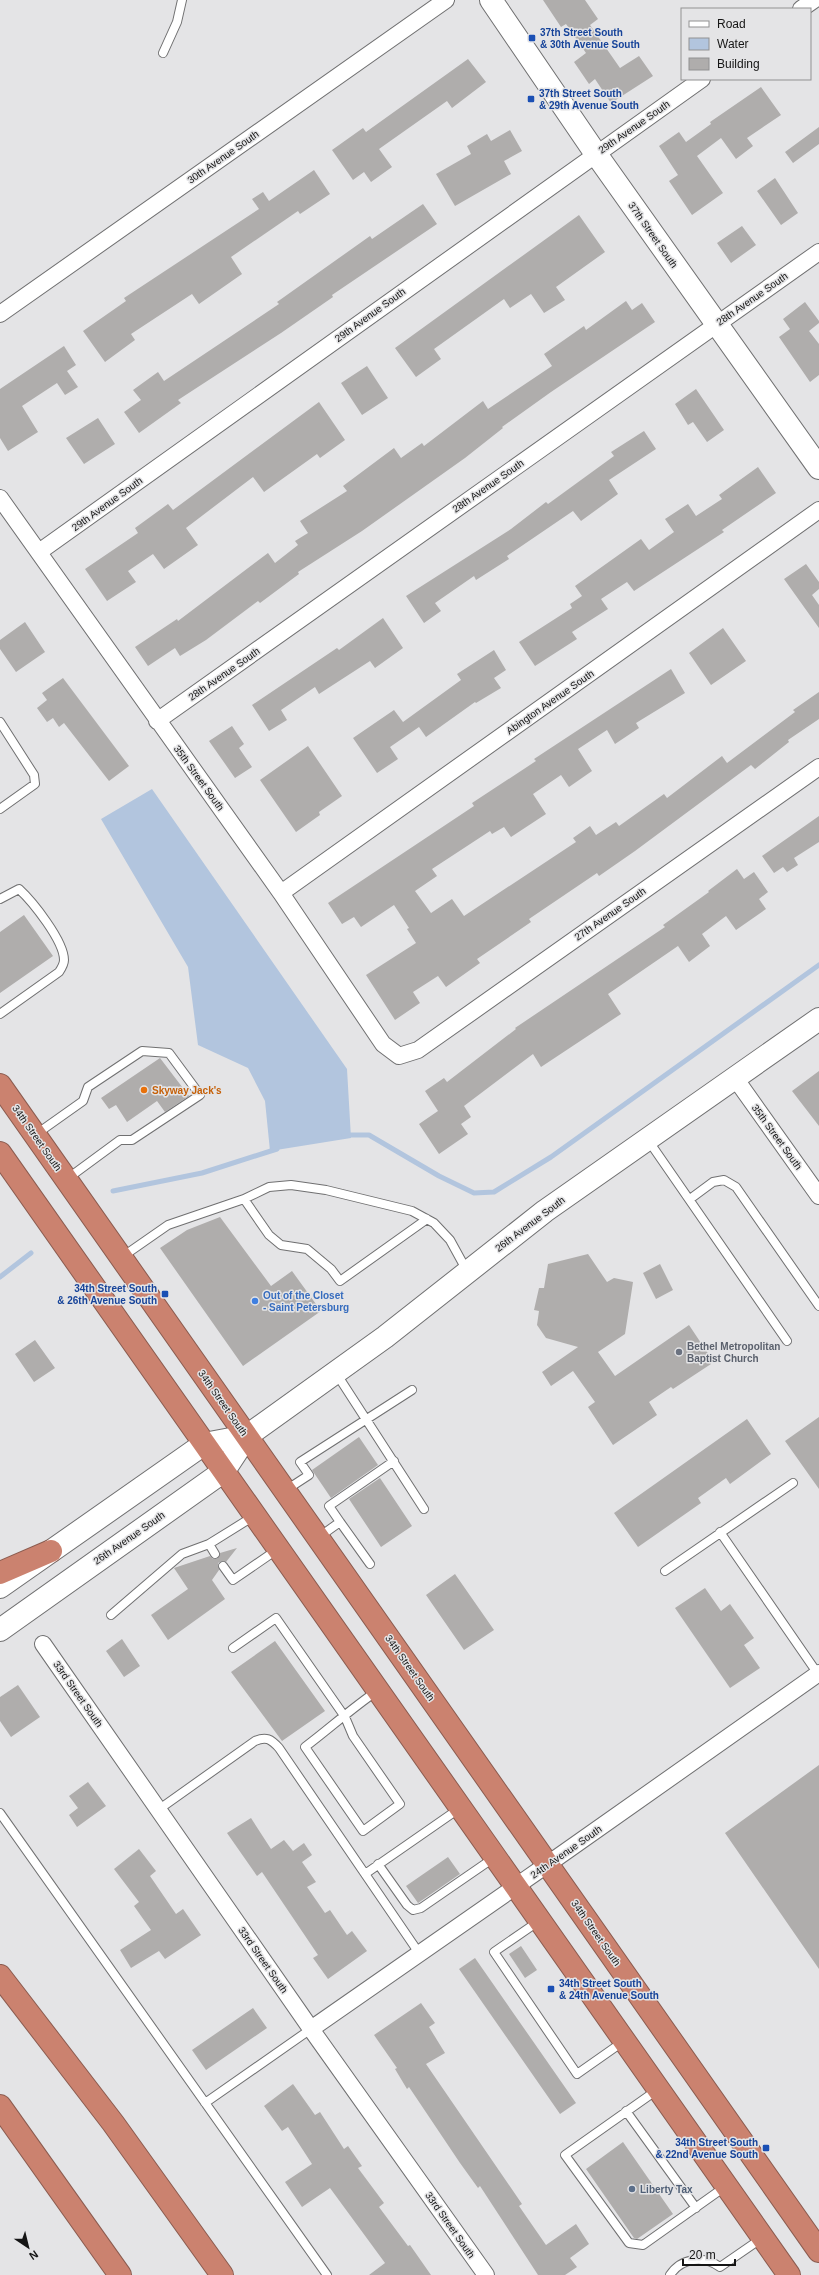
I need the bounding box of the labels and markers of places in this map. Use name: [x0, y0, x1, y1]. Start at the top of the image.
place label: 37th Street South & 30th Avenue South: [540, 27, 640, 50]
marker: 37th Street South & 30th Avenue South: [527, 33, 537, 43]
place label: 37th Street South & 29th Avenue South: [539, 88, 639, 111]
marker: 37th Street South & 29th Avenue South: [526, 94, 536, 104]
marker: Skyway Jack's: [139, 1085, 149, 1095]
place label: Skyway Jack's: [152, 1085, 222, 1096]
place label: 34th Street South & 26th Avenue South: [57, 1283, 157, 1306]
marker: 34th Street South & 26th Avenue South: [160, 1289, 170, 1299]
place label: Out of the Closet - Saint Petersburg: [263, 1290, 349, 1313]
marker: Out of the Closet - Saint Petersburg: [250, 1296, 260, 1306]
place label: Bethel Metropolitan Baptist Church: [687, 1341, 780, 1364]
marker: Bethel Metropolitan Baptist Church: [674, 1347, 684, 1357]
place label: 34th Street South & 24th Avenue South: [559, 1978, 659, 2001]
marker: 34th Street South & 24th Avenue South: [546, 1984, 556, 1994]
place label: 34th Street South & 22nd Avenue South: [655, 2137, 758, 2160]
marker: 34th Street South & 22nd Avenue South: [761, 2143, 771, 2153]
marker: Liberty Tax: [627, 2184, 637, 2194]
place label: Liberty Tax: [640, 2184, 693, 2195]

